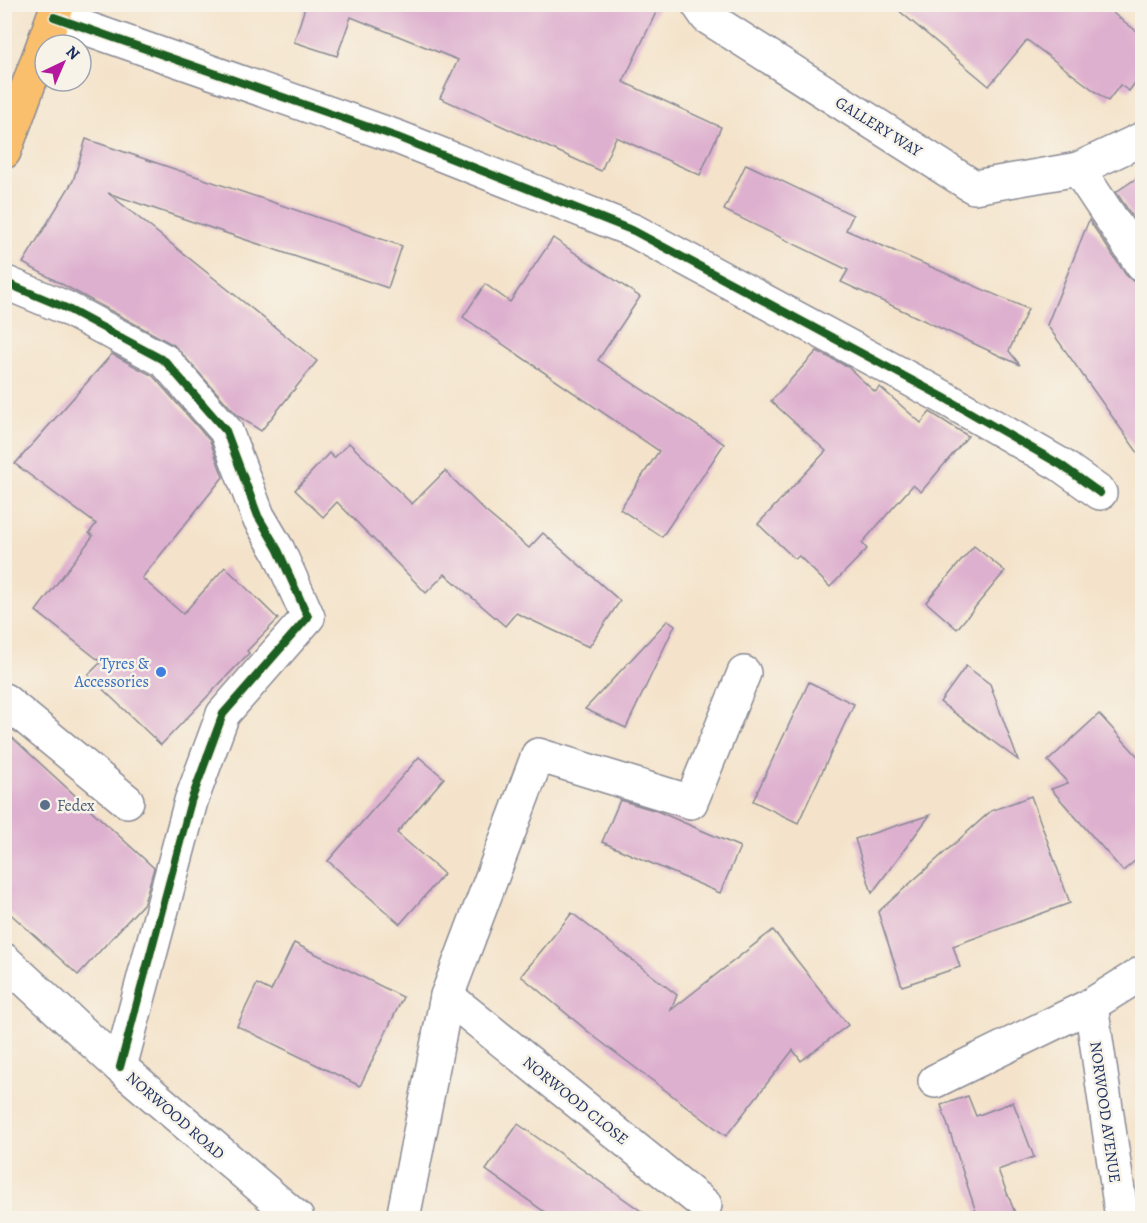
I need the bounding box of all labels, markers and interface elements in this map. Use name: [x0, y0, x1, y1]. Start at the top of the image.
north arrow: [33, 33, 93, 93]
text: N: [61, 41, 85, 65]
street label: GALLERY WAY: [831, 92, 926, 162]
place label: Tyres & Accessories: [74, 653, 150, 693]
marker: Tyres & Accessories: [154, 665, 168, 679]
place label: Fedex: [57, 795, 95, 817]
marker: Fedex: [38, 798, 52, 812]
street label: NORWOOD AVENUE: [1084, 1040, 1126, 1184]
street label: NORWOOD CLOSE: [518, 1051, 633, 1150]
street label: NORWOOD ROAD: [121, 1067, 229, 1165]

